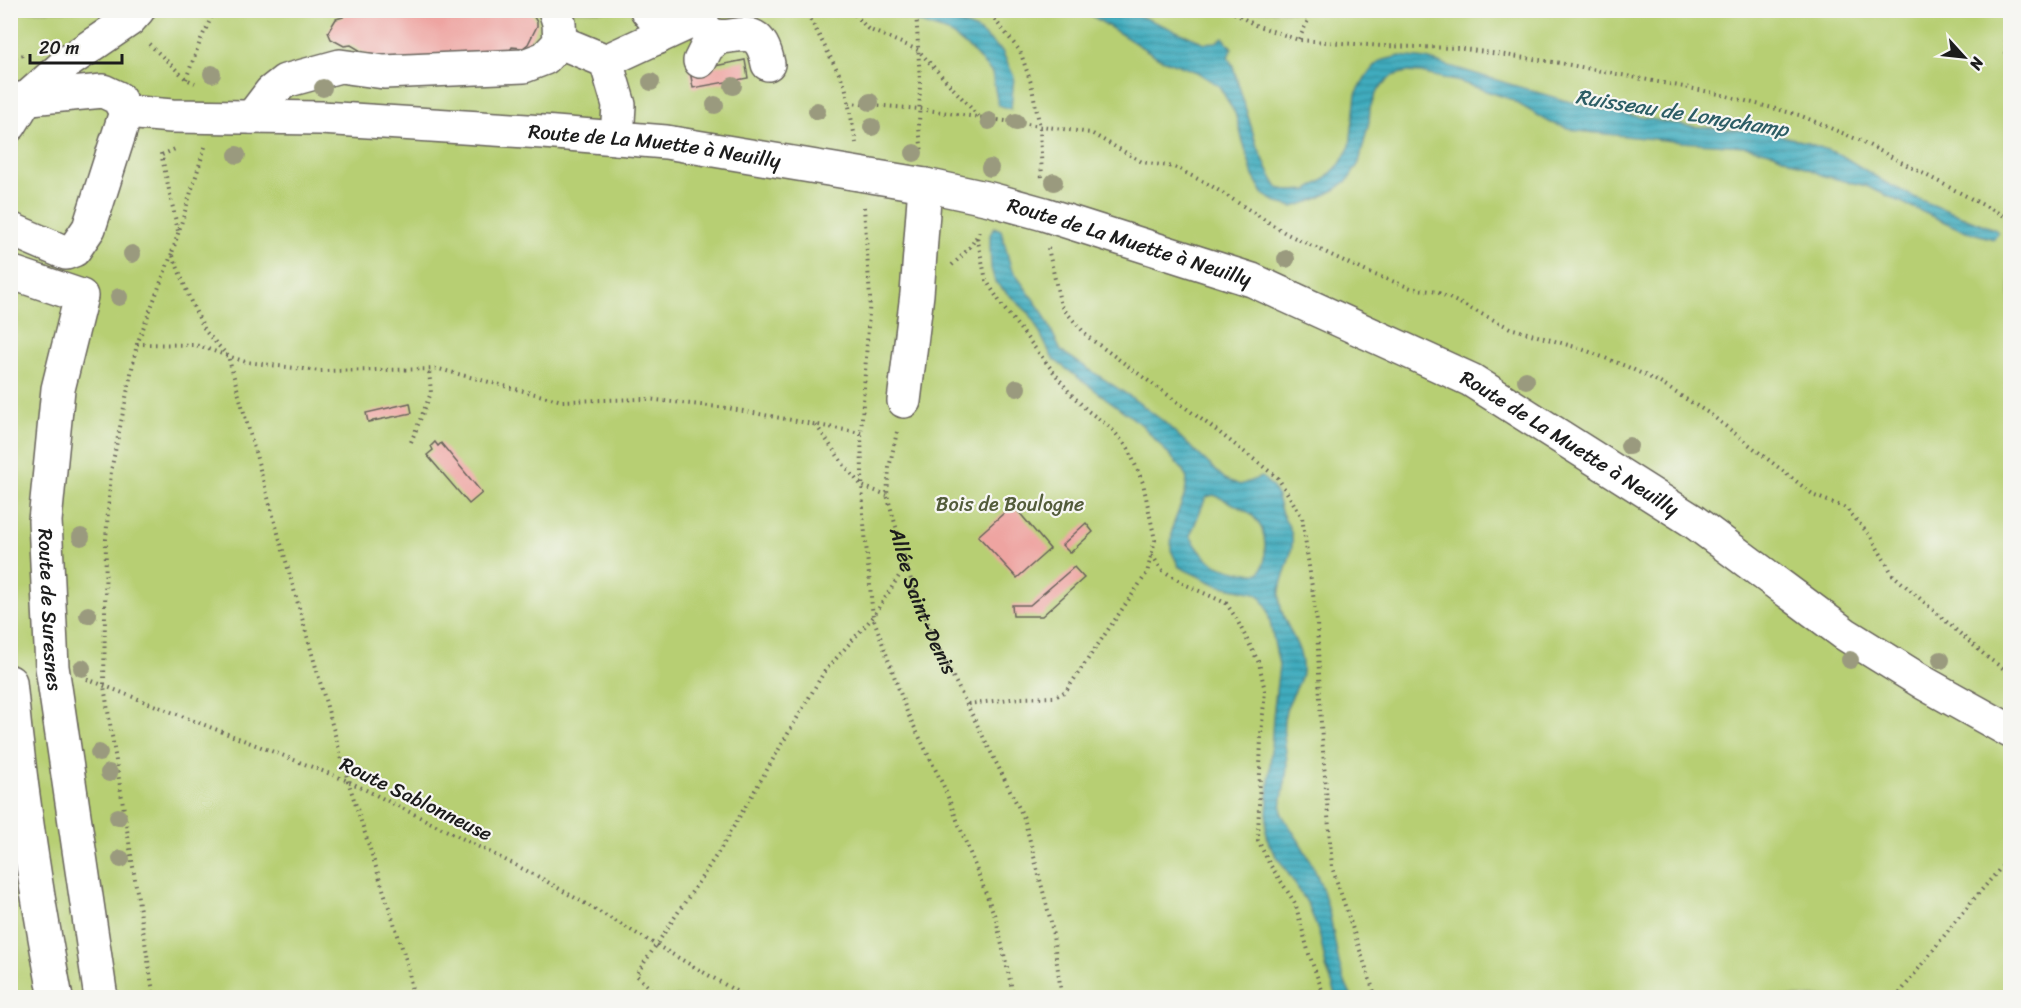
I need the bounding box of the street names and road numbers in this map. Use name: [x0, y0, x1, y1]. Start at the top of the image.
street label: Route de La Muette à Neuilly: [527, 114, 784, 178]
street label: Route de La Muette à Neuilly: [1004, 187, 1257, 297]
street label: Route de La Muette à Neuilly: [1455, 360, 1687, 526]
street label: Allée Saint-Denis: [879, 522, 967, 681]
street label: Route de Suresnes: [28, 528, 73, 694]
street label: Route Sablonneuse: [334, 747, 498, 851]

